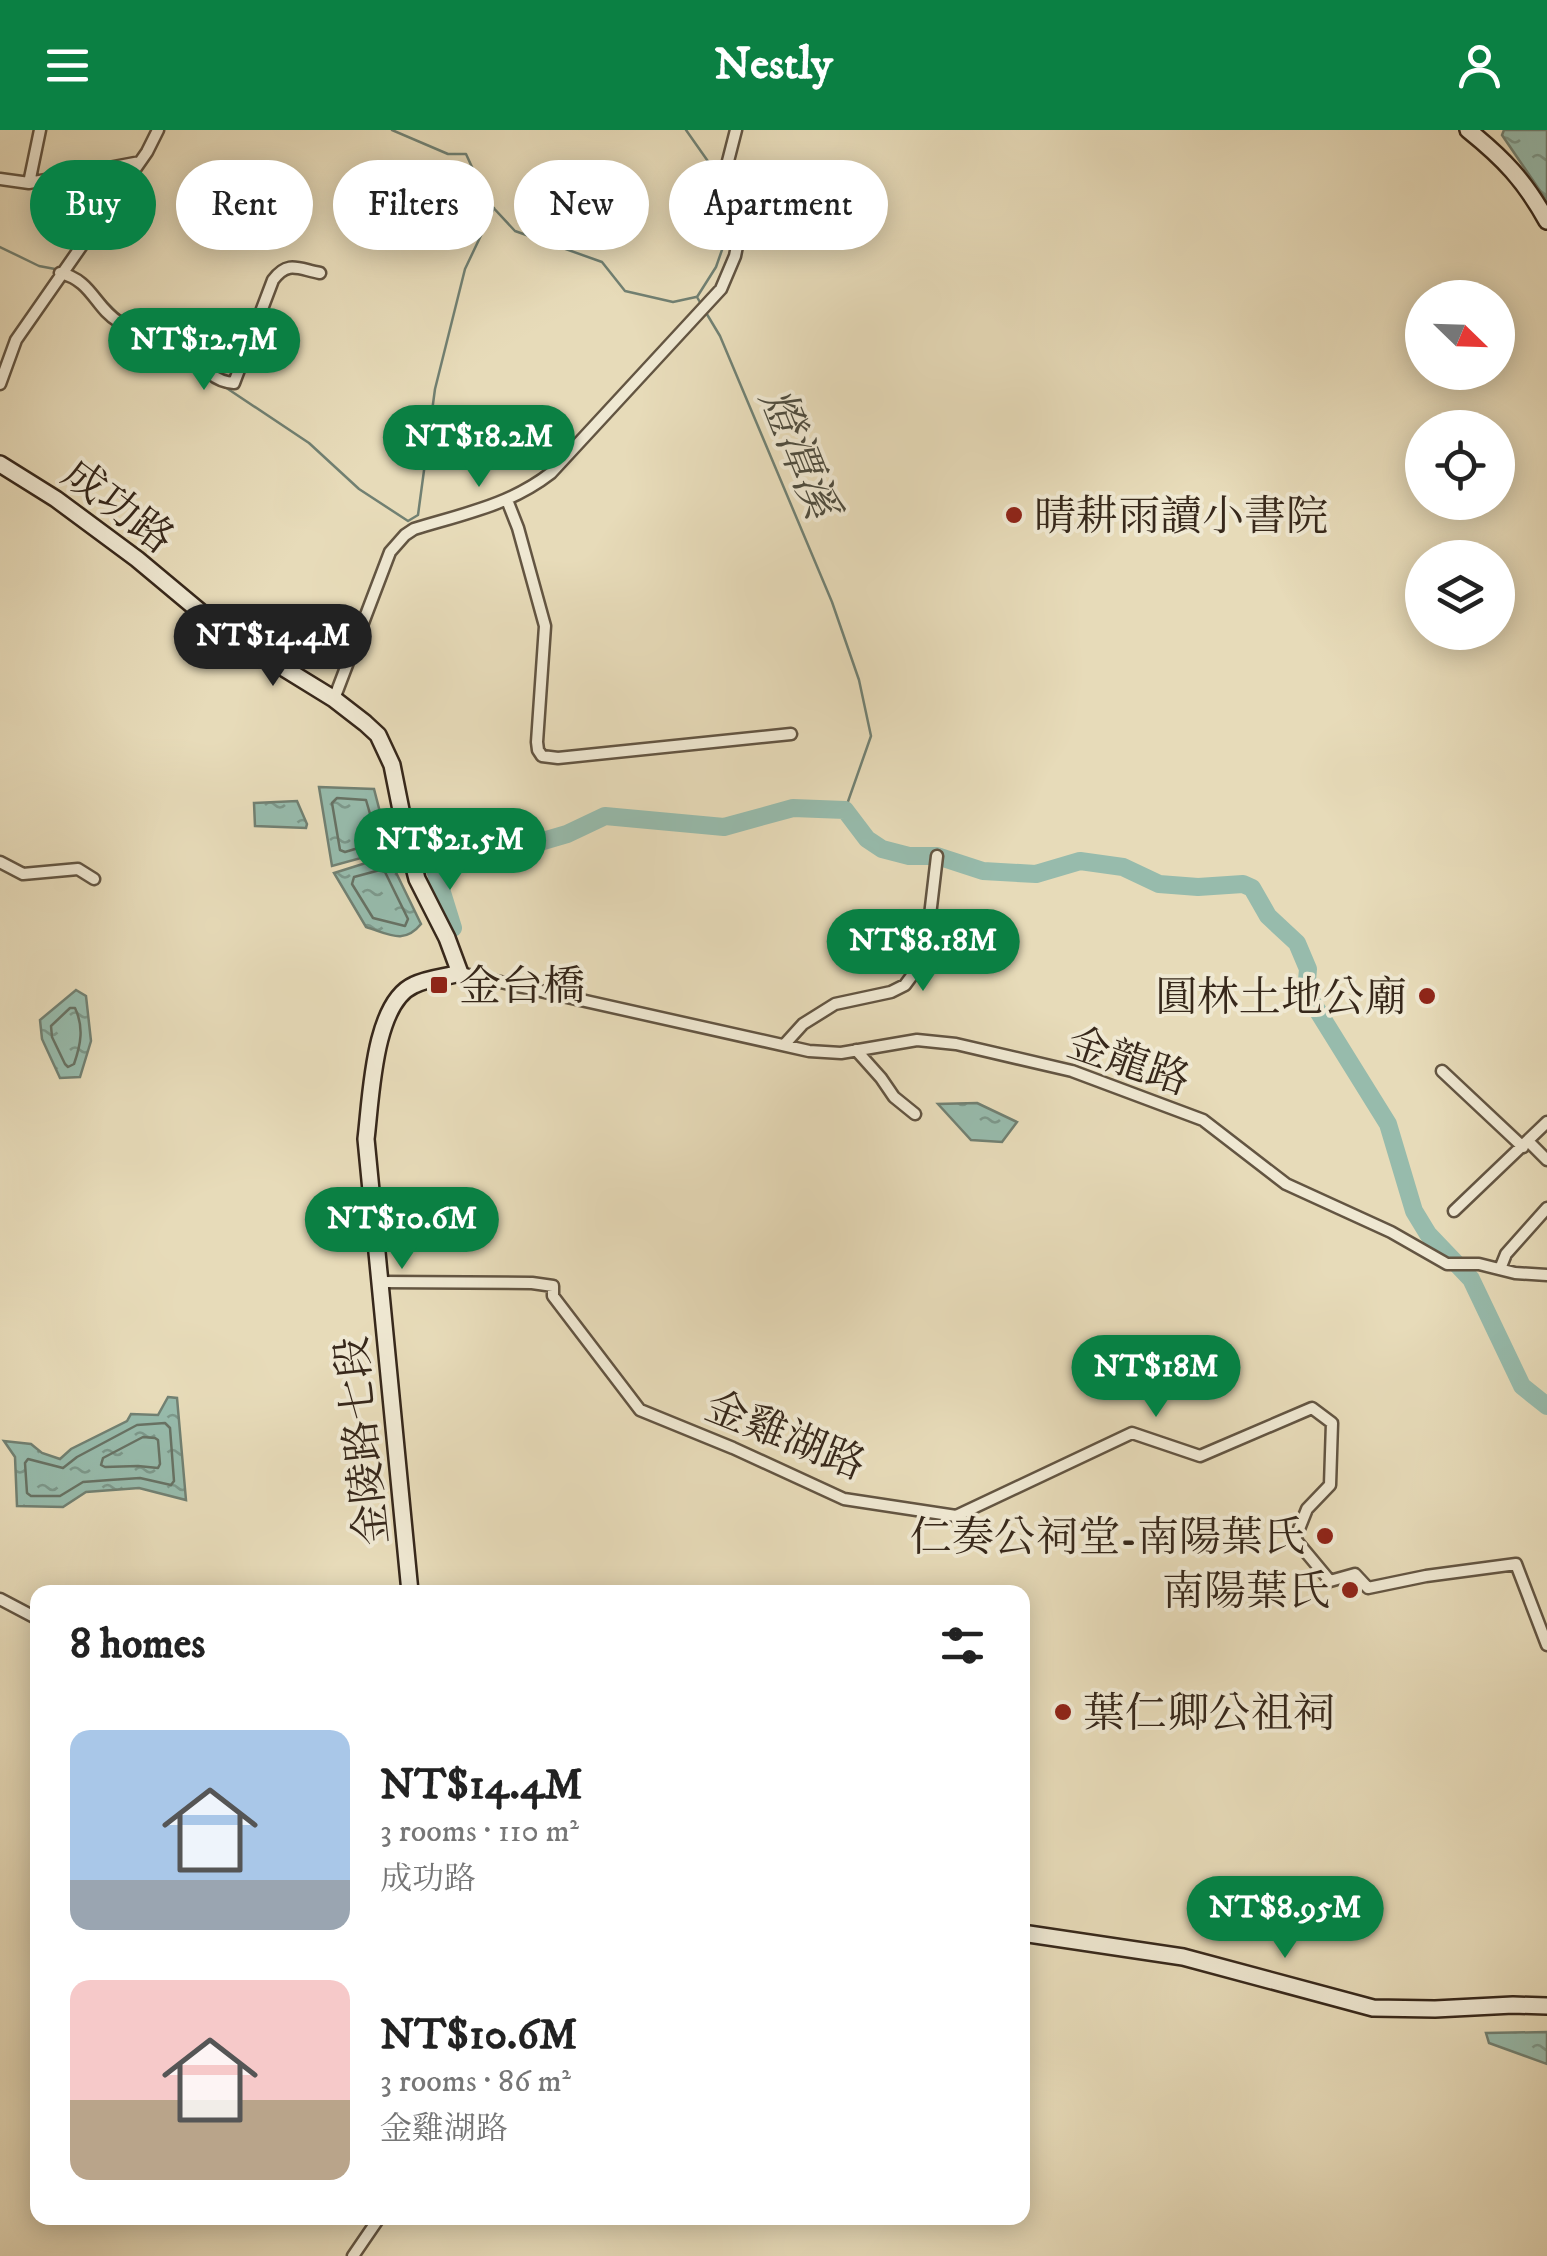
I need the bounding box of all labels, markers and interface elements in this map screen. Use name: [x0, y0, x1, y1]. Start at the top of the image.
text: Nestly: [714, 37, 833, 93]
icon: menu: [40, 38, 95, 93]
icon: person: [1452, 38, 1507, 93]
chip: Buy: [30, 160, 156, 250]
chip: Rent: [176, 160, 313, 250]
chip: Filters: [333, 160, 494, 250]
chip: New: [514, 160, 649, 250]
chip: Apartment: [669, 160, 888, 250]
north arrow: [1405, 280, 1515, 390]
map controls: [1405, 280, 1515, 650]
pin: NT$12.7M: [101, 308, 307, 393]
text: NT$12.7M: [130, 320, 278, 360]
water label: 燈潭溪: [746, 381, 850, 532]
pin: NT$18.2M: [376, 405, 582, 490]
button: locate: [1405, 410, 1515, 520]
text: NT$18.2M: [405, 417, 553, 457]
street label: 成功路: [51, 449, 183, 566]
place label: 晴耕雨讀小書院: [1034, 492, 1328, 544]
marker: 晴耕雨讀小書院: [1003, 504, 1025, 526]
button: layers: [1405, 540, 1515, 650]
pin: NT$14.4M: [170, 604, 376, 689]
text: NT$14.4M: [196, 616, 350, 656]
pin: NT$21.5M: [347, 808, 553, 893]
text: NT$21.5M: [376, 820, 524, 860]
pin: NT$8.18M: [820, 909, 1026, 994]
text: NT$8.18M: [849, 921, 997, 961]
place label: 金台橋: [459, 962, 585, 1014]
place label: 圓林土地公廟: [1155, 973, 1407, 1025]
marker: 金台橋: [428, 974, 450, 996]
marker: 圓林土地公廟: [1416, 985, 1438, 1007]
street label: 金龍路: [1060, 1018, 1196, 1108]
pin: NT$10.6M: [299, 1187, 505, 1272]
text: NT$10.6M: [327, 1199, 477, 1239]
street label: 金陵路七段: [327, 1334, 401, 1548]
pin: NT$18M: [1075, 1335, 1237, 1420]
text: NT$18M: [1094, 1347, 1218, 1387]
street label: 金雞湖路: [697, 1381, 873, 1492]
place label: 仁奏公祠堂-南陽葉氏: [910, 1513, 1305, 1565]
marker: 仁奏公祠堂-南陽葉氏: [1314, 1525, 1336, 1547]
place label: 南陽葉氏: [1162, 1567, 1330, 1619]
marker: 南陽葉氏: [1339, 1579, 1361, 1601]
icon: filters: [935, 1618, 990, 1673]
text: 8 homes: [70, 1619, 205, 1671]
place label: 葉仁卿公祖祠: [1083, 1689, 1335, 1741]
marker: 葉仁卿公祖祠: [1052, 1701, 1074, 1723]
text: NT$14.4M: [380, 1760, 583, 1812]
icon: home: [150, 1770, 270, 1890]
text: 3 rooms · 110 m²: [380, 1812, 579, 1852]
text: 成功路: [380, 1860, 476, 1900]
pin: NT$8.95M: [1182, 1876, 1388, 1961]
text: NT$8.95M: [1209, 1888, 1361, 1928]
text: NT$10.6M: [380, 2010, 577, 2062]
icon: home: [150, 2020, 270, 2140]
text: 3 rooms · 86 m²: [380, 2062, 571, 2102]
text: 金雞湖路: [380, 2110, 508, 2150]

